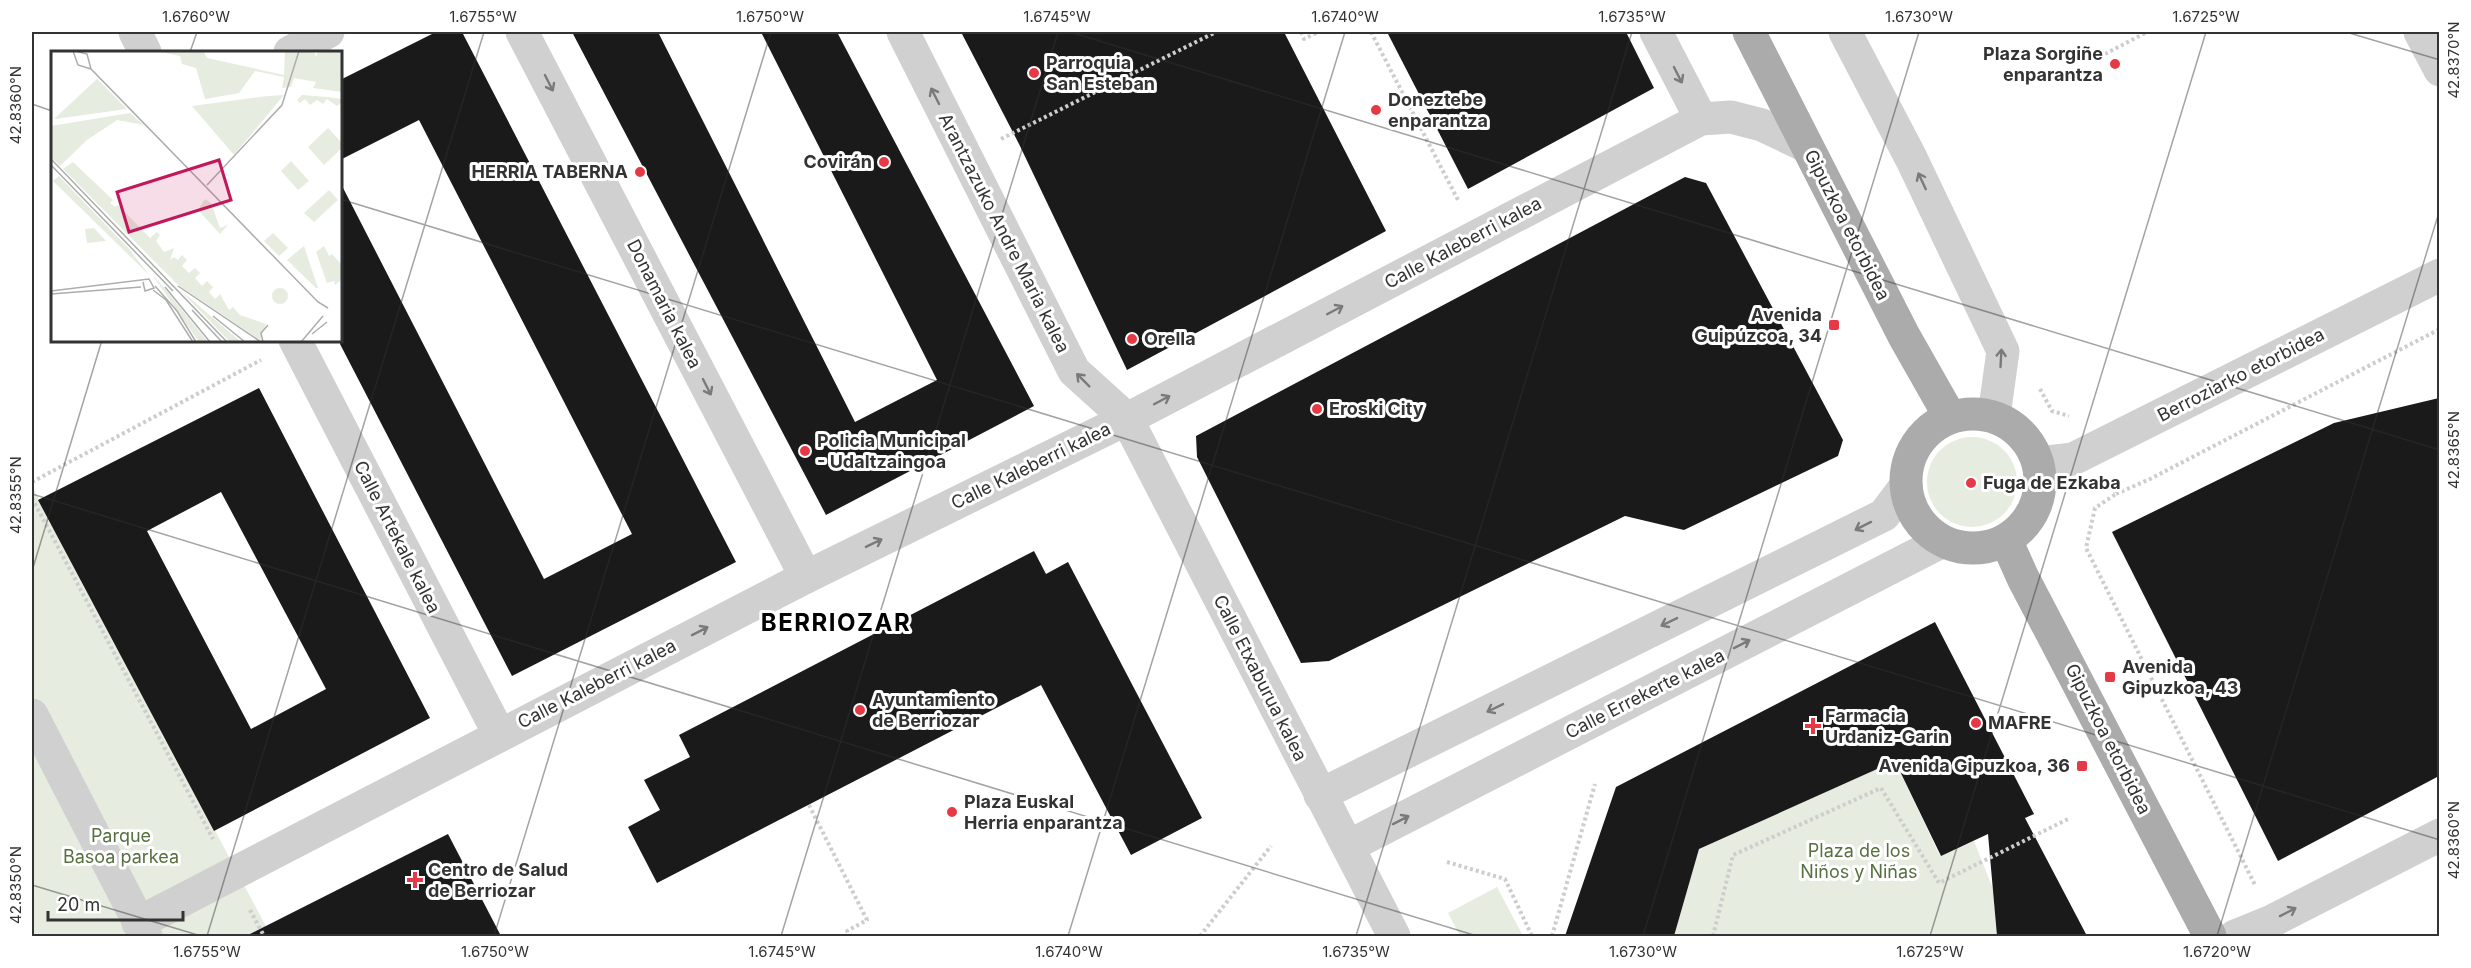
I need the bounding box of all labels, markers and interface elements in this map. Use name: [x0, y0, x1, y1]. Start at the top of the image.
text: 1.6760°W: [162, 7, 230, 26]
text: 1.6755°W: [449, 7, 517, 26]
text: 1.6750°W: [736, 7, 804, 26]
text: 1.6745°W: [1023, 7, 1091, 26]
text: 1.6740°W: [1311, 7, 1379, 26]
text: 1.6735°W: [1598, 7, 1666, 26]
text: 1.6730°W: [1885, 7, 1953, 26]
text: 1.6725°W: [2172, 7, 2240, 26]
text: 42.8370°N: [2444, 21, 2463, 99]
place label: Plaza Sorgiñe enparantza: [1983, 43, 2103, 85]
inset map: [51, 51, 342, 342]
place label: Parroquia San Esteban: [1046, 52, 1155, 94]
marker: Plaza Sorgiñe enparantza: [2108, 57, 2122, 71]
text: 42.8360°N: [6, 66, 25, 144]
marker: Parroquia San Esteban: [1027, 66, 1041, 80]
one-way arrow: [1673, 66, 1685, 84]
one-way arrow: [544, 74, 555, 92]
one-way arrow: [929, 87, 941, 105]
place label: Doneztebe enparantza: [1388, 89, 1488, 131]
marker: Doneztebe enparantza: [1369, 103, 1383, 117]
street label: Arantzazuko Andre Maria kalea: [935, 110, 1074, 356]
street label: Gipuzkoa etorbidea: [1800, 146, 1895, 304]
place label: Covirán: [804, 151, 872, 172]
marker: Covirán: [877, 155, 891, 169]
place label: HERRIA TABERNA: [472, 161, 628, 182]
marker: HERRIA TABERNA: [633, 165, 647, 179]
one-way arrow: [1916, 173, 1928, 191]
street label: Calle Kaleberri kalea: [1381, 192, 1545, 293]
street label: Donamaria kalea: [623, 236, 706, 372]
one-way arrow: [1326, 304, 1343, 316]
place label: Avenida Guipúzcoa, 34: [1694, 304, 1822, 346]
marker: Avenida Guipúzcoa, 34: [1827, 318, 1841, 332]
street label: Berroziarko etorbidea: [2154, 323, 2328, 426]
place label: Orella: [1144, 328, 1196, 349]
marker: Orella: [1125, 332, 1139, 346]
one-way arrow: [1995, 349, 2006, 369]
one-way arrow: [1076, 373, 1091, 387]
one-way arrow: [701, 378, 713, 395]
one-way arrow: [1153, 394, 1171, 406]
place label: Eroski City: [1329, 398, 1424, 419]
marker: Eroski City: [1310, 402, 1324, 416]
text: 42.8365°N: [2444, 411, 2463, 489]
street label: Calle Kaleberri kalea: [948, 418, 1114, 513]
place label: Policia Municipal - Udaltzaingoa: [817, 430, 966, 472]
marker: Policia Municipal - Udaltzaingoa: [798, 444, 812, 458]
text: 42.8355°N: [6, 456, 25, 534]
street label: Calle Artekale kalea: [350, 457, 445, 616]
place label: Fuga de Ezkaba: [1983, 472, 2121, 493]
marker: Fuga de Ezkaba: [1964, 476, 1978, 490]
one-way arrow: [1855, 520, 1872, 532]
one-way arrow: [865, 537, 883, 548]
street label: Calle Etxaburua kalea: [1209, 591, 1311, 764]
district label: BERRIOZAR: [761, 608, 911, 637]
one-way arrow: [1661, 616, 1679, 628]
one-way arrow: [691, 624, 709, 636]
street label: Calle Kaleberri kalea: [514, 635, 679, 733]
one-way arrow: [1733, 638, 1750, 650]
street label: Calle Errekerte kalea: [1562, 644, 1728, 743]
place label: Avenida Gipuzkoa, 43: [2122, 656, 2238, 698]
street label: Gipuzkoa etorbidea: [2061, 660, 2156, 818]
marker: Avenida Gipuzkoa, 43: [2103, 670, 2117, 684]
place label: Ayuntamiento de Berriozar: [872, 689, 995, 731]
marker: Ayuntamiento de Berriozar: [853, 703, 867, 717]
one-way arrow: [1486, 703, 1504, 715]
place label: Farmacia Urdaniz-Garin: [1825, 705, 1949, 747]
place label: MAFRE: [1988, 712, 2052, 733]
marker: MAFRE: [1969, 716, 1983, 730]
marker: Farmacia Urdaniz-Garin: [1806, 719, 1820, 733]
place label: Avenida Gipuzkoa, 36: [1878, 755, 2070, 776]
marker: Avenida Gipuzkoa, 36: [2075, 759, 2089, 773]
place label: Plaza Euskal Herria enparantza: [964, 791, 1123, 833]
text: 42.8360°N: [2444, 801, 2463, 879]
marker: Plaza Euskal Herria enparantza: [945, 805, 959, 819]
one-way arrow: [1391, 814, 1409, 825]
park label: Parque Basoa parkea: [63, 825, 179, 867]
park label: Plaza de los Niños y Niñas: [1800, 840, 1918, 882]
text: 42.8350°N: [6, 846, 25, 924]
place label: Centro de Salud de Berriozar: [428, 859, 568, 901]
marker: Centro de Salud de Berriozar: [406, 871, 424, 889]
scale bar: [48, 884, 183, 922]
text: 20 m: [57, 894, 100, 915]
one-way arrow: [2279, 906, 2297, 918]
text: 1.6755°W: [173, 942, 241, 961]
text: 1.6750°W: [461, 942, 529, 961]
text: 1.6745°W: [748, 942, 816, 961]
text: 1.6740°W: [1035, 942, 1103, 961]
text: 1.6735°W: [1322, 942, 1390, 961]
text: 1.6730°W: [1609, 942, 1677, 961]
text: 1.6725°W: [1896, 942, 1964, 961]
text: 1.6720°W: [2183, 942, 2251, 961]

